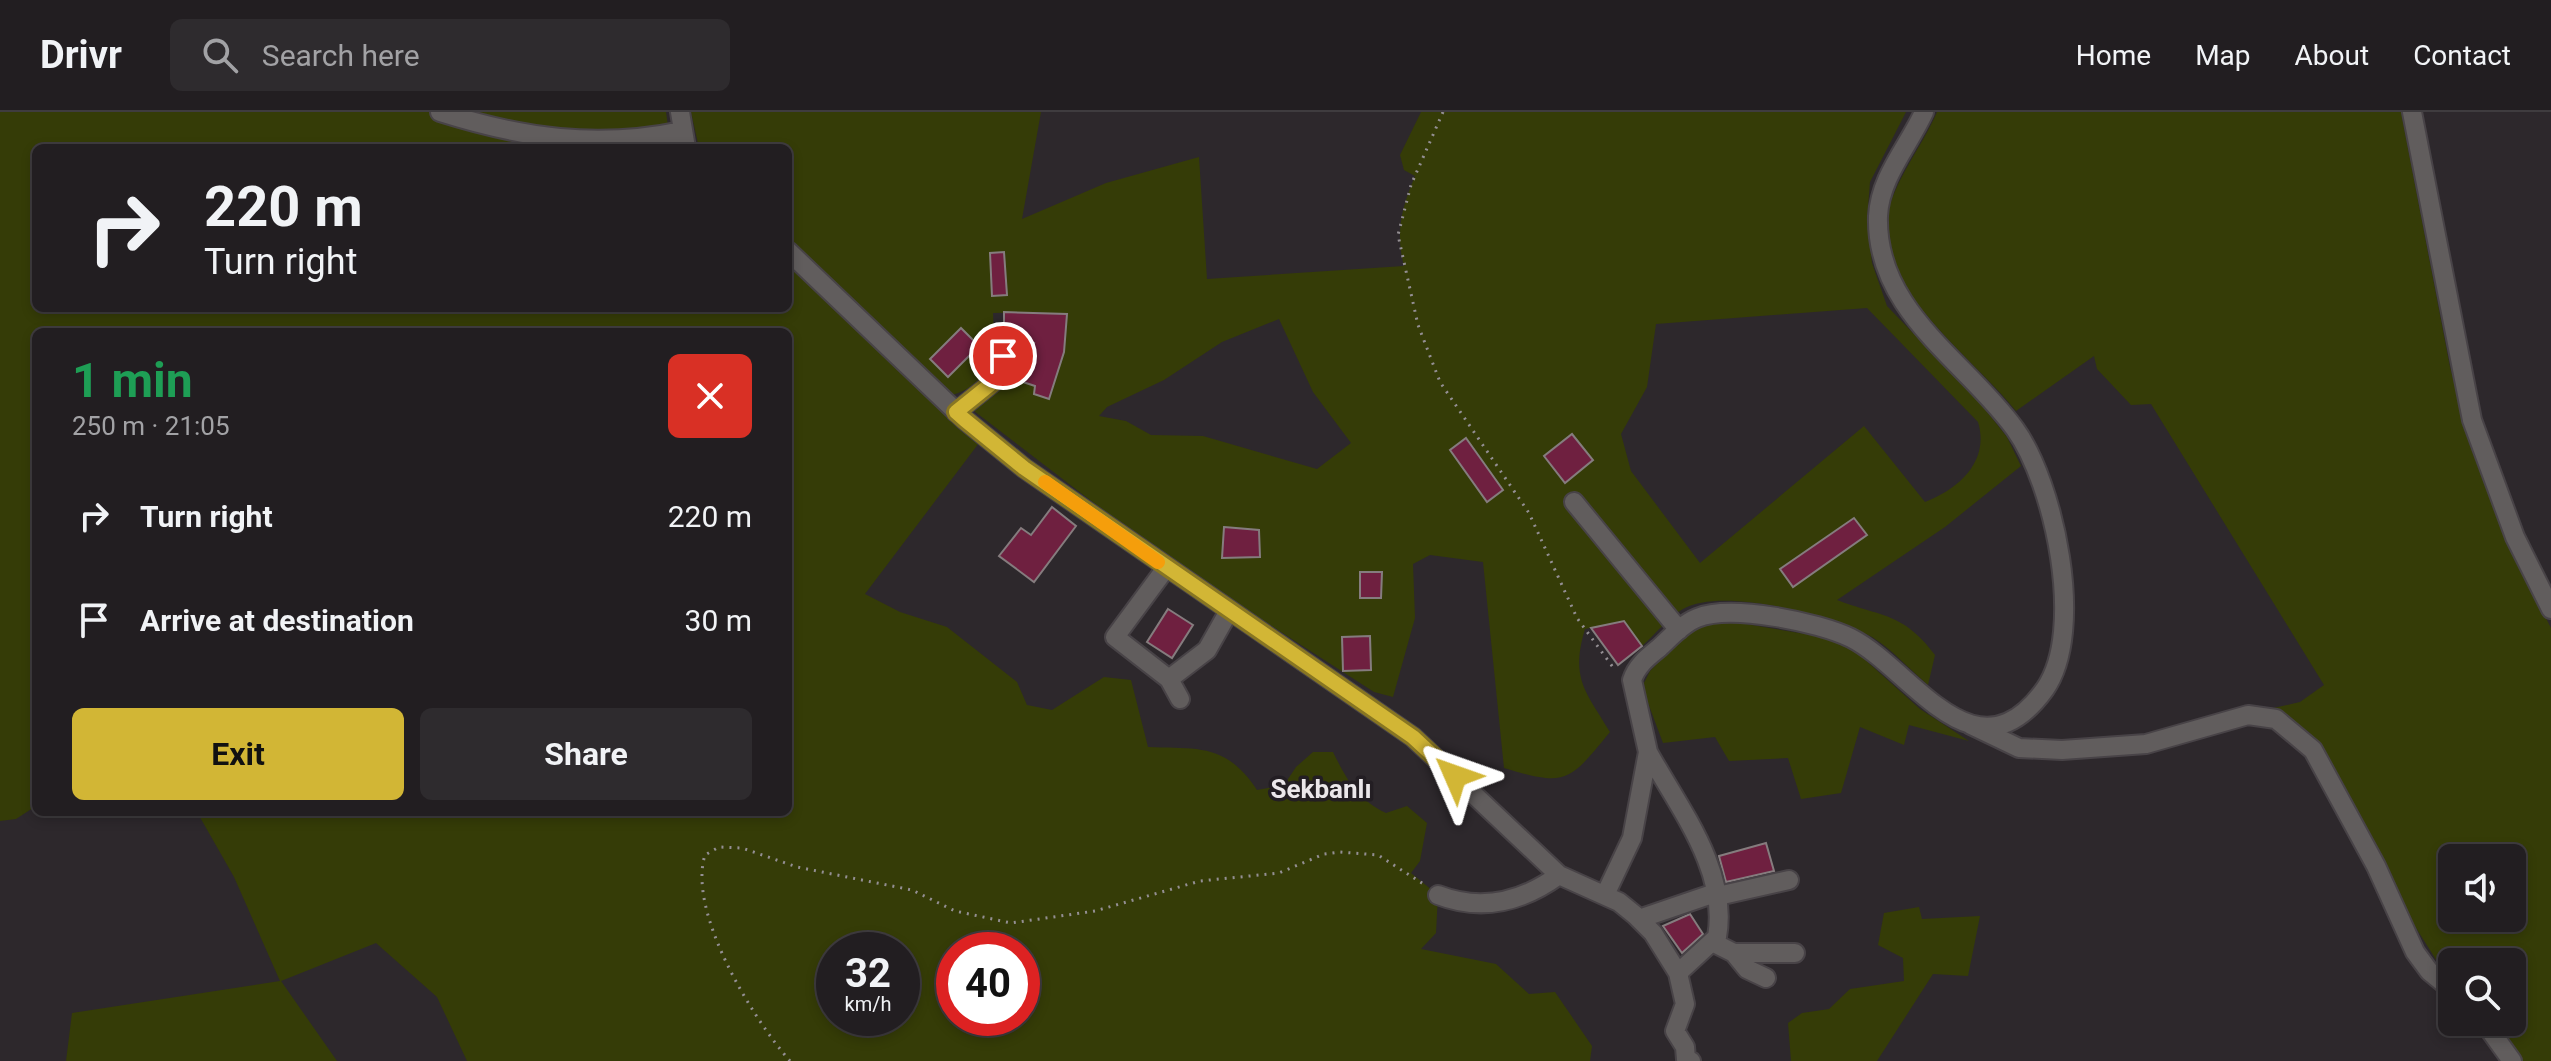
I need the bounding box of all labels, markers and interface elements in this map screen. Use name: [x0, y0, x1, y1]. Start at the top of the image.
search box: [170, 19, 730, 91]
text: Drivr: [40, 33, 122, 77]
icon: search: [198, 33, 242, 77]
text: Search here: [262, 38, 420, 73]
text: Home: [2076, 39, 2151, 72]
text: Map: [2195, 39, 2251, 72]
text: About: [2295, 39, 2369, 72]
text: Contact: [2413, 39, 2511, 72]
text: 220 m: [204, 174, 363, 240]
icon: right: [72, 176, 176, 280]
text: Turn right: [204, 241, 357, 283]
pin: [969, 322, 1037, 390]
icon: arrive: [981, 334, 1025, 378]
text: 1 min: [72, 352, 193, 409]
button: close: [668, 354, 752, 438]
text: 250 m · 21:05: [72, 411, 230, 441]
icon: right: [72, 494, 116, 538]
text: Turn right: [140, 499, 273, 534]
text: 220 m: [668, 499, 752, 534]
icon: arrive: [72, 598, 116, 642]
text: Arrive at destination: [140, 603, 414, 638]
text: 30 m: [685, 603, 752, 638]
button: Exit: [72, 708, 404, 800]
button: Share: [420, 708, 752, 800]
position arrow: [1413, 734, 1497, 818]
district label: Sekbanlı: [1270, 774, 1372, 804]
map controls: [2438, 844, 2526, 1036]
button: sound: [2438, 844, 2526, 932]
speed limit sign: 40: [936, 932, 1040, 1036]
button: search: [2438, 948, 2526, 1036]
text: 32: [845, 950, 891, 997]
text: km/h: [845, 992, 891, 1016]

